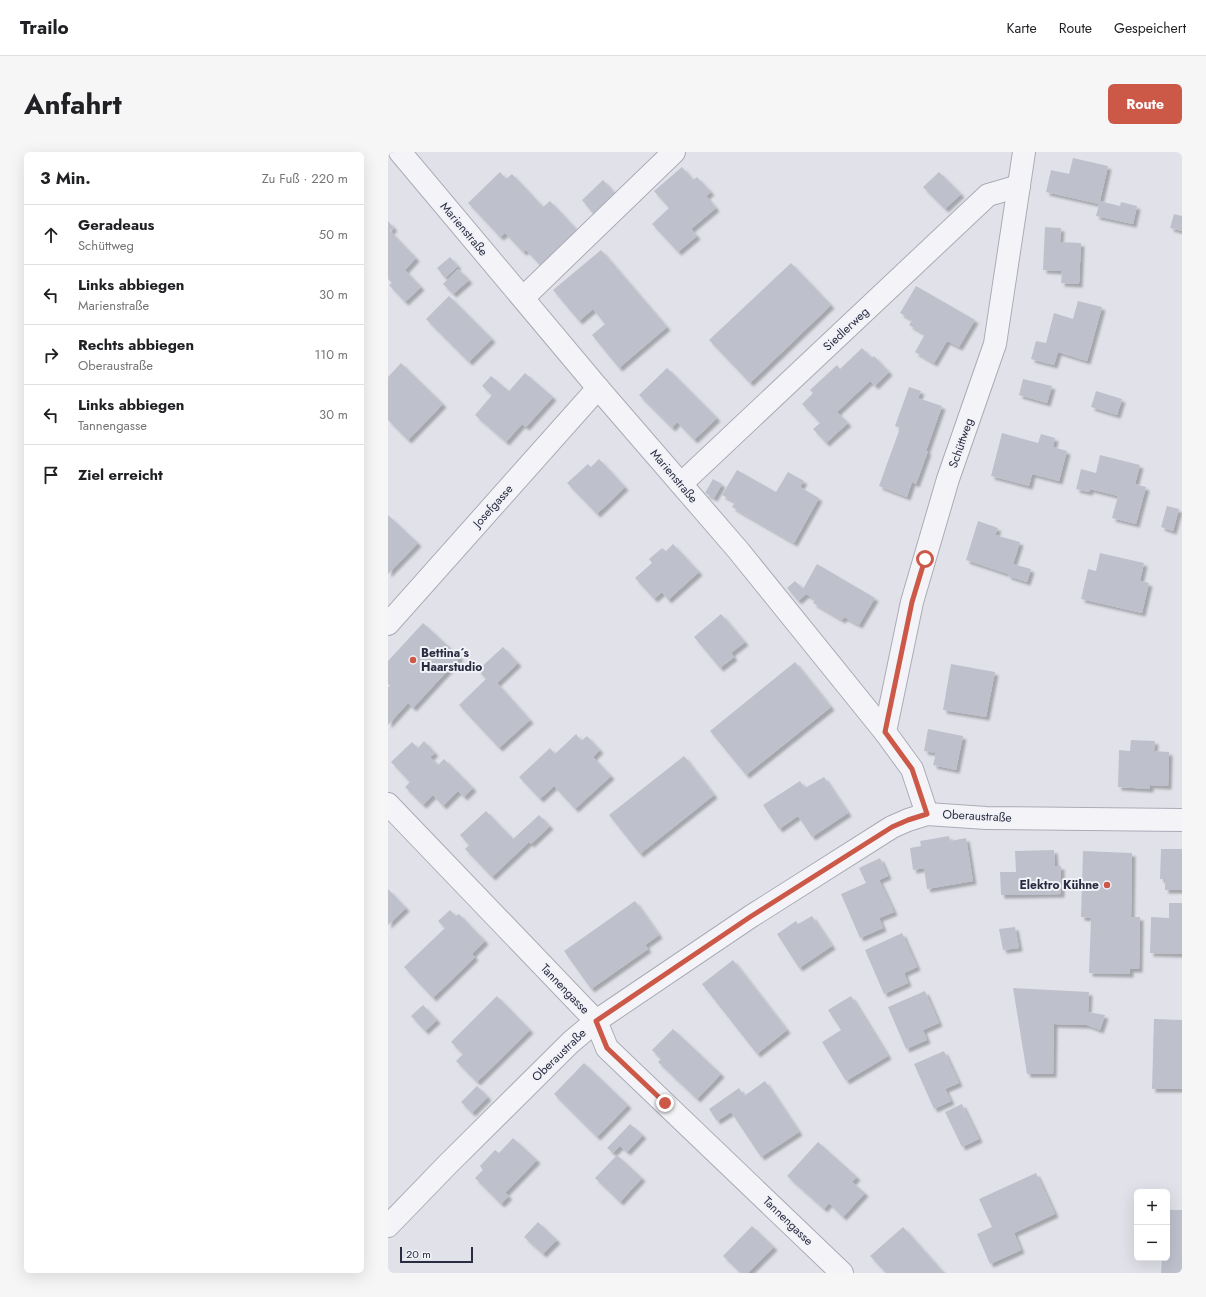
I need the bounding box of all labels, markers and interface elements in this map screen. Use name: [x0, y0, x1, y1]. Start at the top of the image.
text: Trailo: [20, 14, 69, 41]
text: Karte: [1007, 18, 1037, 38]
text: Route: [1059, 18, 1092, 38]
text: Gespeichert: [1114, 18, 1186, 38]
text: Anfahrt: [24, 84, 122, 125]
button: Route: [1108, 84, 1182, 124]
text: 3 Min.: [40, 166, 91, 190]
text: Zu Fuß · 220 m: [262, 169, 348, 188]
street label: Marienstraße: [436, 198, 492, 260]
text: Geradeaus: [78, 214, 154, 236]
icon: ahead: [40, 224, 62, 246]
text: 50 m: [319, 225, 348, 244]
text: Schüttweg: [78, 236, 134, 255]
text: Links abbiegen: [78, 274, 184, 296]
icon: left: [40, 284, 62, 306]
text: 30 m: [319, 285, 348, 304]
text: Marienstraße: [78, 296, 149, 315]
street label: Siedlerweg: [819, 303, 873, 355]
text: Rechts abbiegen: [78, 334, 194, 356]
icon: right: [40, 344, 62, 366]
text: 110 m: [314, 345, 348, 364]
text: Oberaustraße: [78, 356, 153, 375]
text: Links abbiegen: [78, 394, 184, 416]
icon: left: [40, 404, 62, 426]
text: 30 m: [319, 405, 348, 424]
text: Tannengasse: [78, 416, 147, 435]
street label: Schüttweg: [944, 416, 978, 470]
street label: Marienstraße: [646, 445, 702, 507]
icon: arrive: [40, 464, 62, 486]
text: Ziel erreicht: [78, 464, 163, 486]
street label: Josefgasse: [467, 481, 517, 533]
route start: [916, 550, 934, 568]
place label: Bettina´s Haarstudio: [421, 644, 482, 676]
marker: Bettina´s Haarstudio: [408, 655, 418, 665]
street label: Oberaustraße: [942, 805, 1012, 827]
place label: Elektro Kühne: [1020, 876, 1099, 894]
marker: Elektro Kühne: [1102, 880, 1112, 890]
street label: Tannengasse: [536, 960, 594, 1018]
street label: Oberaustraße: [528, 1024, 590, 1086]
route end: [656, 1094, 674, 1112]
map controls: [1134, 1189, 1170, 1261]
button: +: [1134, 1189, 1170, 1225]
street label: Tannengasse: [759, 1192, 817, 1250]
button: −: [1134, 1225, 1170, 1261]
scale bar: [400, 1245, 473, 1264]
text: 20 m: [406, 1246, 431, 1262]

